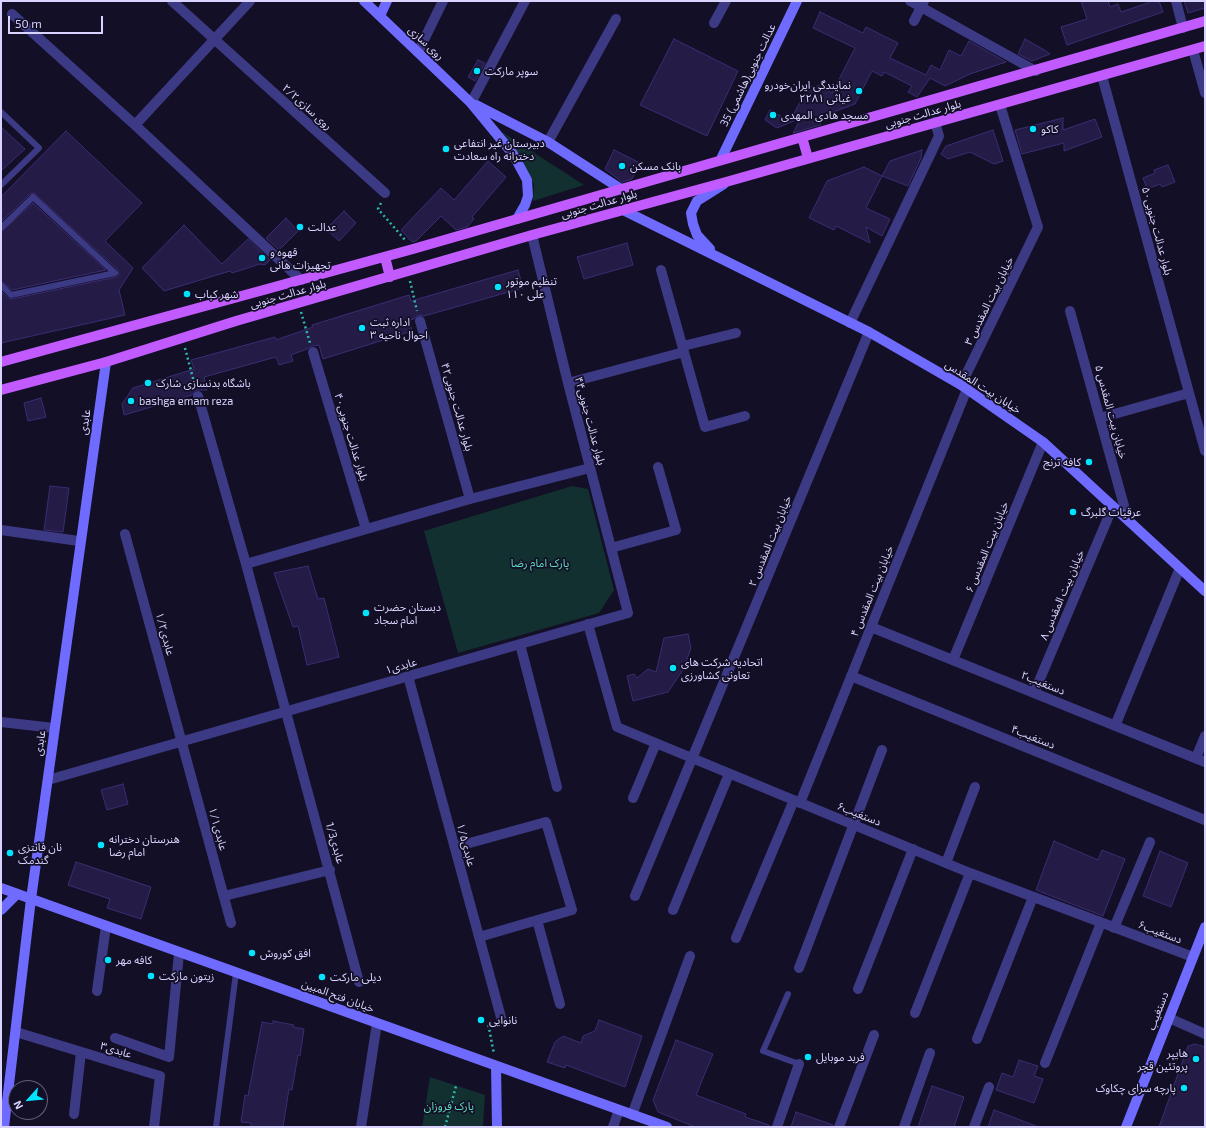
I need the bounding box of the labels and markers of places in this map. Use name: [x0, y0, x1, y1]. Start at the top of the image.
place label: سوپر مارکت: [485, 64, 538, 78]
marker: سوپر مارکت: [472, 66, 482, 76]
place label: نمایندگی ایران‌خودرو غیاثی ۲۲۸۱: [764, 78, 851, 104]
marker: نمایندگی ایران‌خودرو غیاثی ۲۲۸۱: [854, 86, 864, 96]
place label: مسجد هادی المهدی: [781, 108, 869, 122]
marker: مسجد هادی المهدی: [768, 110, 778, 120]
place label: کاکو: [1041, 122, 1058, 136]
marker: کاکو: [1028, 124, 1038, 134]
place label: دبیرستان غیر انتفاعی دخترانه راه سعادت: [454, 136, 545, 162]
marker: دبیرستان غیر انتفاعی دخترانه راه سعادت: [441, 144, 451, 154]
place label: بانک مسکن: [630, 159, 681, 173]
marker: بانک مسکن: [617, 161, 627, 171]
place label: عدالت: [308, 220, 337, 234]
marker: عدالت: [295, 222, 305, 232]
place label: قهوه و تجهیزات هانی: [270, 245, 331, 271]
marker: قهوه و تجهیزات هانی: [257, 253, 267, 263]
place label: تنظیم موتور علی ۱۱۰: [506, 274, 557, 300]
marker: تنظیم موتور علی ۱۱۰: [493, 282, 503, 292]
place label: شهر کباب: [195, 287, 238, 301]
marker: شهر کباب: [182, 289, 192, 299]
place label: اداره ثبت احوال ناحیه ۳: [370, 315, 428, 341]
marker: اداره ثبت احوال ناحیه ۳: [357, 323, 367, 333]
place label: باشگاه بدنسازی شارک: [156, 376, 251, 390]
marker: باشگاه بدنسازی شارک: [143, 378, 153, 388]
place label: bashga emam reza: [139, 394, 233, 408]
marker: bashga emam reza: [126, 396, 136, 406]
place label: کافه ترنج: [1043, 455, 1081, 469]
marker: کافه ترنج: [1084, 457, 1094, 467]
place label: عرقیات گلبرگ: [1081, 505, 1141, 519]
marker: عرقیات گلبرگ: [1068, 507, 1078, 517]
place label: دبستان حضرت امام سجاد: [374, 600, 441, 626]
marker: دبستان حضرت امام سجاد: [361, 608, 371, 618]
place label: اتحادیه شرکت های تعاونی کشاورزی: [681, 655, 763, 681]
marker: اتحادیه شرکت های تعاونی کشاورزی: [668, 663, 678, 673]
place label: هنرستان دخترانه امام رضا: [109, 832, 180, 858]
place label: نان فانتزی گندمک: [18, 840, 62, 866]
marker: هنرستان دخترانه امام رضا: [96, 840, 106, 850]
marker: نان فانتزی گندمک: [5, 848, 15, 858]
place label: افق کوروش: [260, 946, 311, 960]
marker: افق کوروش: [247, 948, 257, 958]
place label: کافه مهر: [116, 953, 152, 967]
marker: کافه مهر: [103, 955, 113, 965]
place label: زیتون مارکت: [159, 969, 214, 983]
place label: دیلی مارکت: [330, 970, 382, 984]
marker: زیتون مارکت: [146, 971, 156, 981]
marker: دیلی مارکت: [317, 972, 327, 982]
place label: نانوایی: [489, 1013, 517, 1027]
marker: نانوایی: [476, 1015, 486, 1025]
place label: هایپر پروتئین قجر: [1138, 1046, 1188, 1072]
place label: فربد موبایل: [816, 1050, 865, 1064]
marker: فربد موبایل: [803, 1052, 813, 1062]
marker: هایپر پروتئین قجر: [1191, 1054, 1201, 1064]
place label: پارچه سرای چکاوک: [1096, 1081, 1176, 1095]
marker: پارچه سرای چکاوک: [1179, 1083, 1189, 1093]

